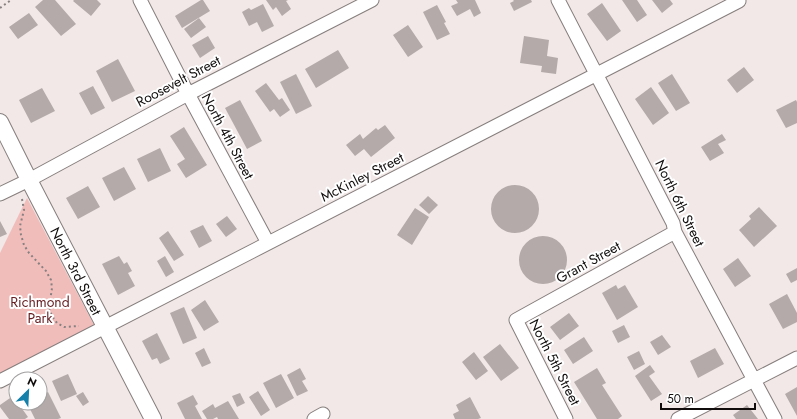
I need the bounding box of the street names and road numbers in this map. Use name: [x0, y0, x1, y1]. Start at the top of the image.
street label: Roosevelt Street: [132, 50, 224, 112]
street label: North 4th Street: [197, 90, 259, 183]
street label: McKinley Street: [317, 147, 408, 207]
street label: North 6th Street: [650, 156, 710, 250]
street label: North 3rd Street: [45, 224, 107, 319]
street label: Grant Street: [552, 236, 624, 288]
street label: North 5th Street: [525, 315, 586, 409]

